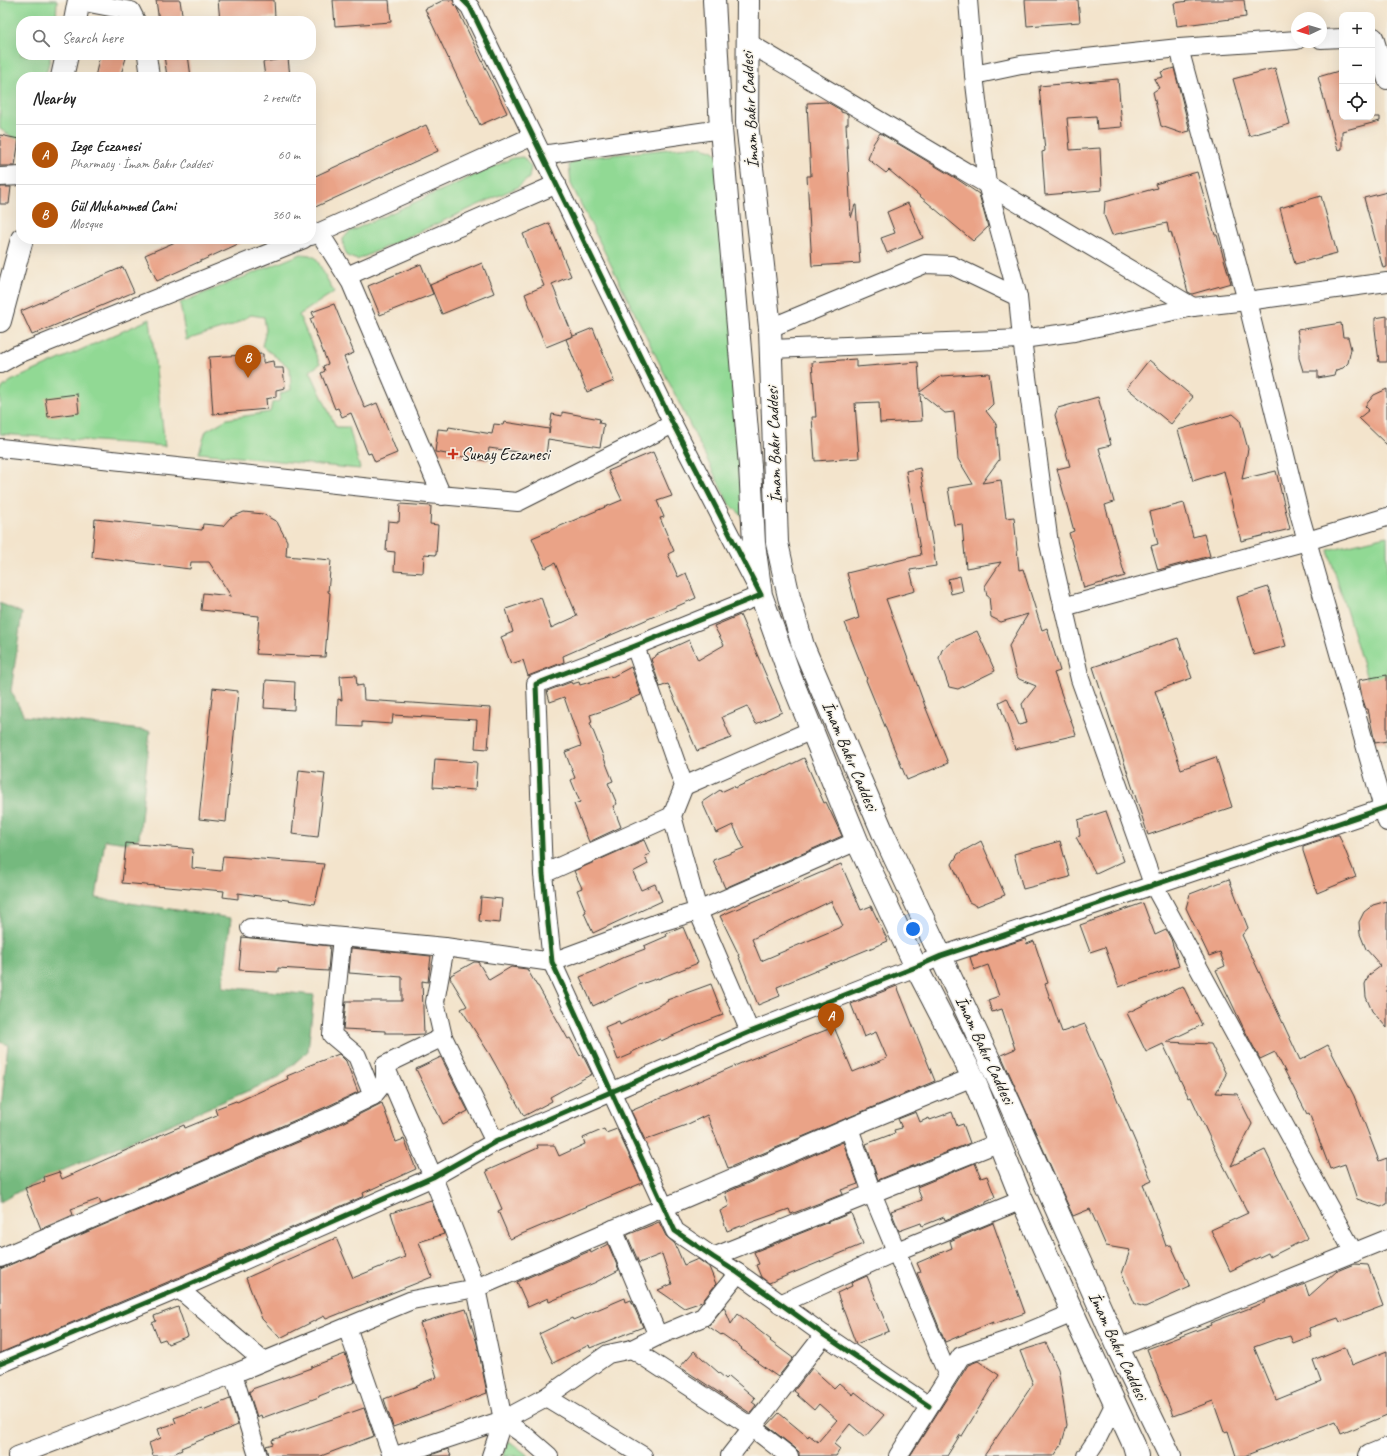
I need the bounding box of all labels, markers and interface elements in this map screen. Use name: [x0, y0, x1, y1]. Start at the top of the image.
north arrow: [1291, 12, 1327, 48]
map controls: [1339, 12, 1375, 120]
button: +: [1339, 12, 1375, 48]
search box: [16, 16, 316, 60]
icon: search: [30, 27, 52, 49]
text: Search here: [62, 29, 123, 48]
street label: İmam Bakır Caddesi: [736, 48, 764, 169]
button: −: [1339, 48, 1375, 84]
button: locate: [1339, 84, 1375, 120]
text: Nearby: [32, 88, 75, 109]
text: 2 results: [262, 90, 300, 106]
text: Izge Eczanesi: [70, 137, 140, 156]
text: A: [42, 147, 48, 163]
text: 60 m: [278, 147, 300, 163]
text: Pharmacy · İmam Bakır Caddesi: [70, 156, 212, 172]
text: Gül Muhammed Cami: [70, 197, 176, 216]
text: B: [42, 207, 48, 223]
text: 360 m: [272, 207, 300, 223]
text: Mosque: [70, 216, 102, 232]
pin: B: [235, 345, 261, 378]
street label: İmam Bakır Caddesi: [761, 383, 787, 504]
place label: Sunay Eczanesi: [461, 444, 551, 465]
marker: Sunay Eczanesi: [448, 449, 458, 459]
street label: İmam Bakır Caddesi: [818, 698, 884, 816]
your location: [903, 919, 923, 939]
street label: İmam Bakır Caddesi: [951, 993, 1020, 1110]
pin: A: [818, 1003, 844, 1036]
street label: İmam Bakır Caddesi: [1084, 1289, 1153, 1406]

